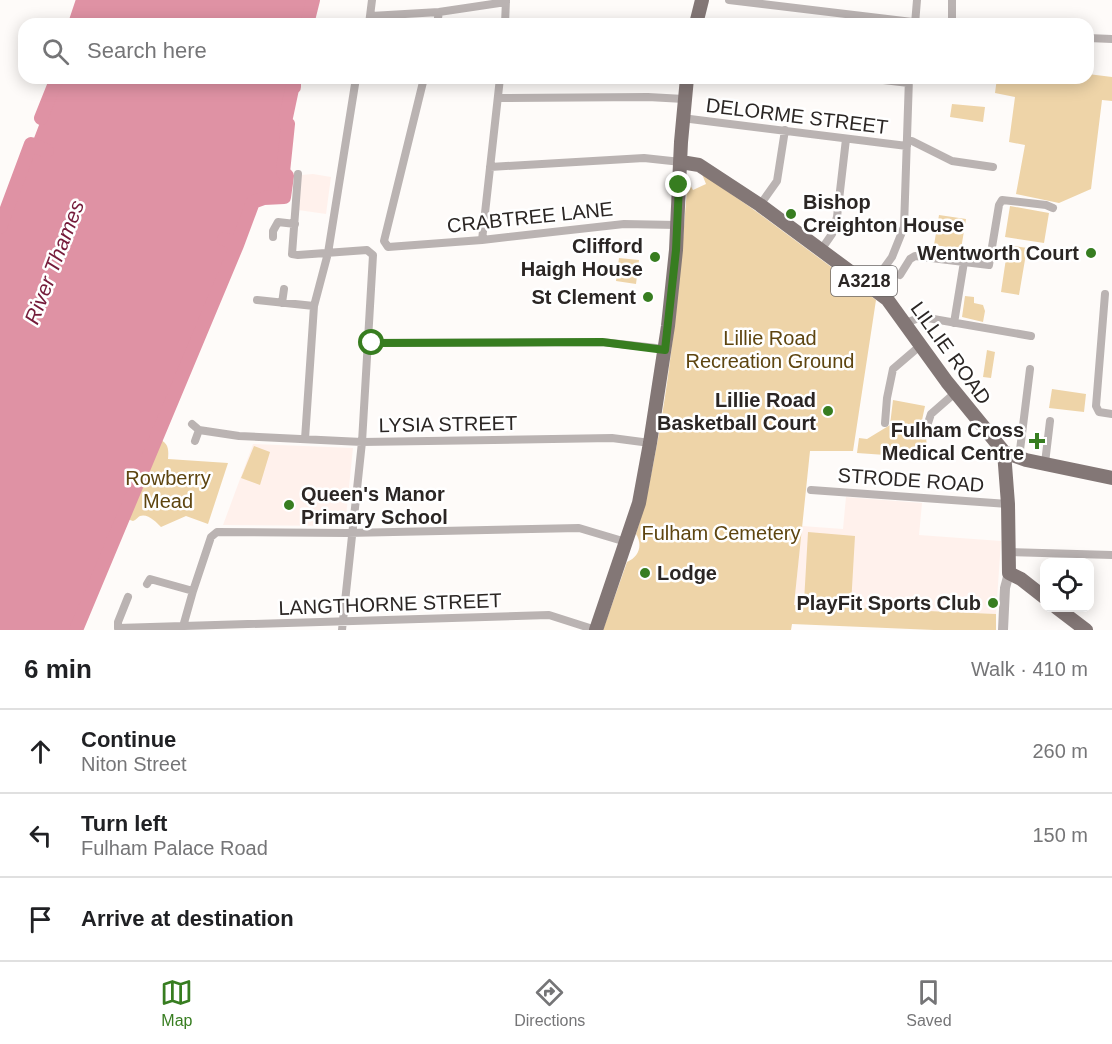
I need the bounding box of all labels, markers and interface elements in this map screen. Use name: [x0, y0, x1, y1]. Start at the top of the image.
search box: [18, 18, 1094, 84]
icon: search: [39, 35, 72, 68]
text: Search here: [87, 38, 207, 63]
street label: DELORME STREET: [705, 94, 889, 138]
route end: [665, 171, 691, 197]
place label: Bishop Creighton House: [803, 191, 964, 236]
water label: River Thames: [20, 196, 88, 327]
street label: CRABTREE LANE: [446, 197, 614, 237]
marker: Bishop Creighton House: [784, 207, 798, 221]
place label: Clifford Haigh House: [521, 235, 643, 280]
place label: Wentworth Court: [917, 242, 1079, 264]
marker: Wentworth Court: [1084, 246, 1098, 260]
marker: Clifford Haigh House: [648, 250, 662, 264]
road number: A3218: [831, 266, 897, 296]
place label: St Clement: [532, 286, 636, 308]
marker: St Clement: [641, 290, 655, 304]
street label: LILLIE ROAD: [906, 298, 996, 408]
park label: Lillie Road Recreation Ground: [686, 327, 854, 372]
route start: [358, 329, 384, 355]
place label: Lillie Road Basketball Court: [657, 389, 816, 434]
marker: Lillie Road Basketball Court: [821, 404, 835, 418]
street label: LYSIA STREET: [379, 412, 517, 436]
place label: Fulham Cross Medical Centre: [882, 419, 1024, 464]
marker: Fulham Cross Medical Centre: [1028, 432, 1046, 450]
street label: STRODE ROAD: [837, 464, 985, 496]
park label: Rowberry Mead: [125, 467, 211, 512]
place label: Queen's Manor Primary School: [301, 483, 448, 528]
marker: Queen's Manor Primary School: [282, 498, 296, 512]
park label: Fulham Cemetery: [642, 522, 800, 544]
map controls: [1040, 558, 1094, 612]
button: locate: [1040, 558, 1094, 612]
place label: Lodge: [657, 562, 717, 584]
marker: Lodge: [638, 566, 652, 580]
street label: LANGTHORNE STREET: [278, 589, 502, 619]
place label: PlayFit Sports Club: [797, 592, 981, 614]
marker: PlayFit Sports Club: [986, 596, 1000, 610]
text: 6 min: [24, 654, 92, 684]
text: Walk · 410 m: [971, 658, 1088, 680]
text: Continue: [81, 727, 176, 752]
icon: ahead: [24, 735, 57, 768]
text: 260 m: [1032, 740, 1088, 762]
text: Niton Street: [81, 753, 187, 775]
text: Turn left: [81, 811, 167, 836]
icon: left: [24, 819, 57, 852]
text: 150 m: [1032, 824, 1088, 846]
text: Fulham Palace Road: [81, 837, 268, 859]
icon: arrive: [24, 903, 57, 936]
text: Arrive at destination: [81, 906, 294, 931]
tab: Map: [160, 976, 193, 1030]
tab: Directions: [514, 976, 585, 1030]
tab: Saved: [906, 976, 952, 1030]

